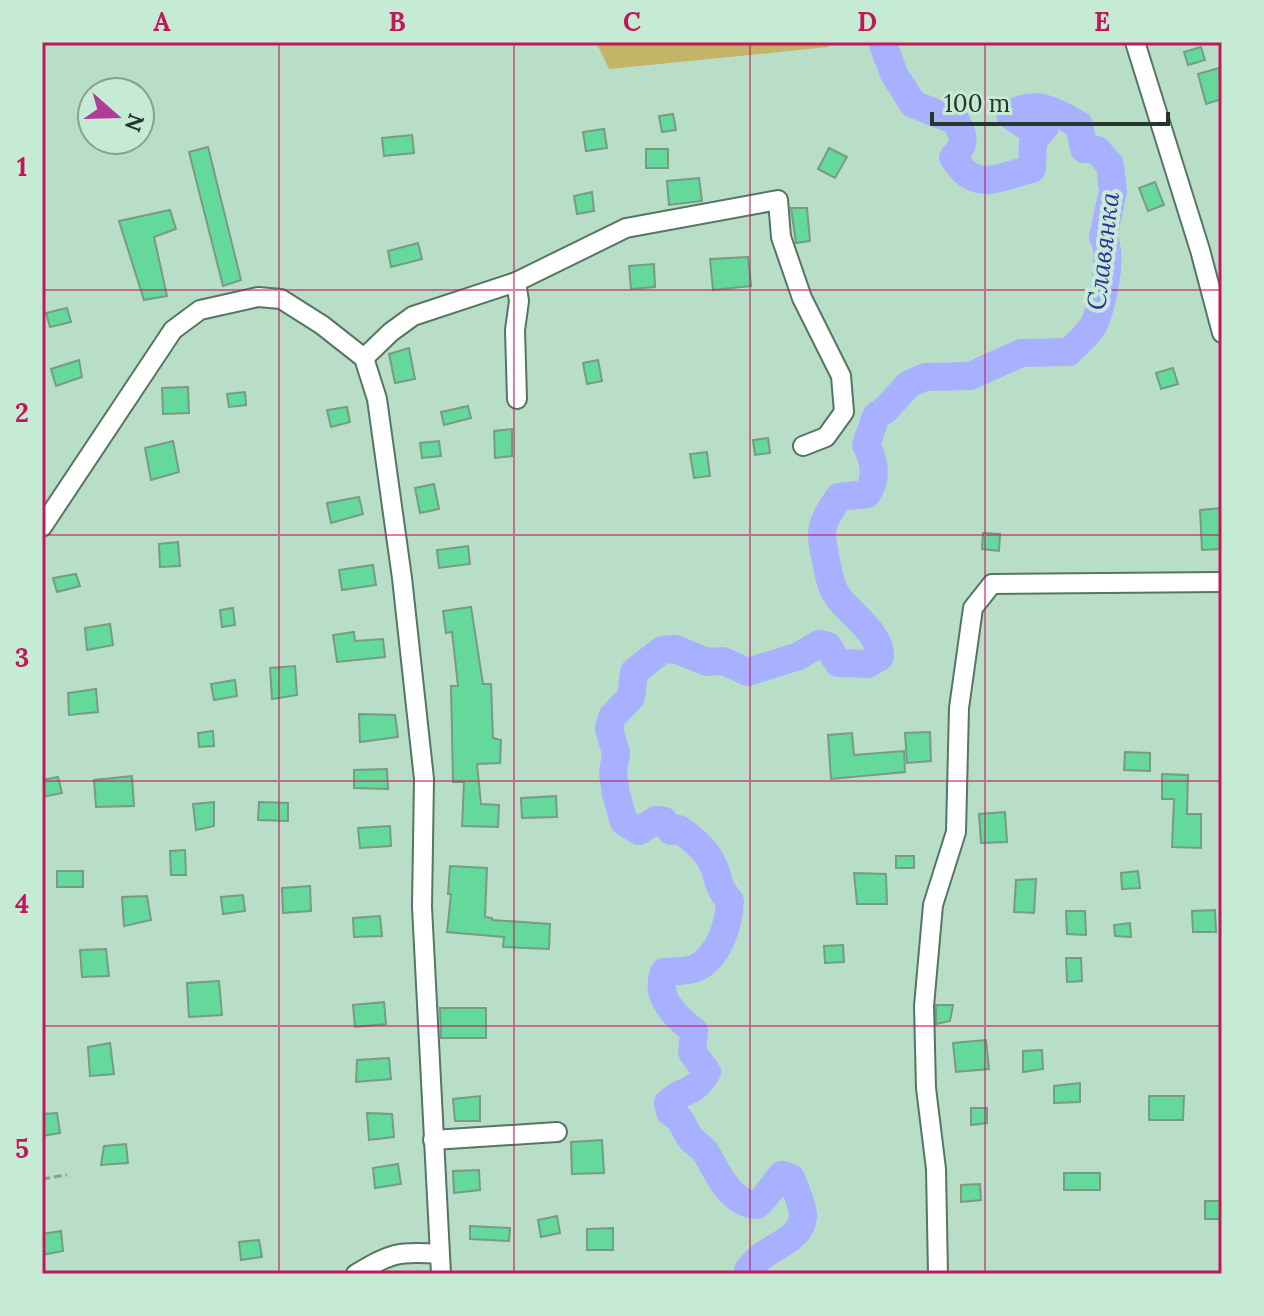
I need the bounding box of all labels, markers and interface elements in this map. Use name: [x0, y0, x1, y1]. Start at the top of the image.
text: A: [153, 5, 171, 38]
text: B: [388, 5, 406, 38]
text: C: [623, 5, 641, 38]
text: D: [857, 5, 877, 38]
text: E: [1094, 5, 1110, 38]
north arrow: [76, 76, 156, 156]
scale bar: [932, 76, 1168, 126]
text: 100 m: [944, 88, 1010, 119]
text: N: [119, 110, 151, 136]
text: 1: [17, 150, 27, 183]
water label: Славянка: [1079, 189, 1126, 312]
text: 2: [15, 396, 29, 429]
text: 3: [15, 641, 29, 674]
text: 4: [15, 887, 29, 920]
text: 5: [15, 1132, 29, 1165]

